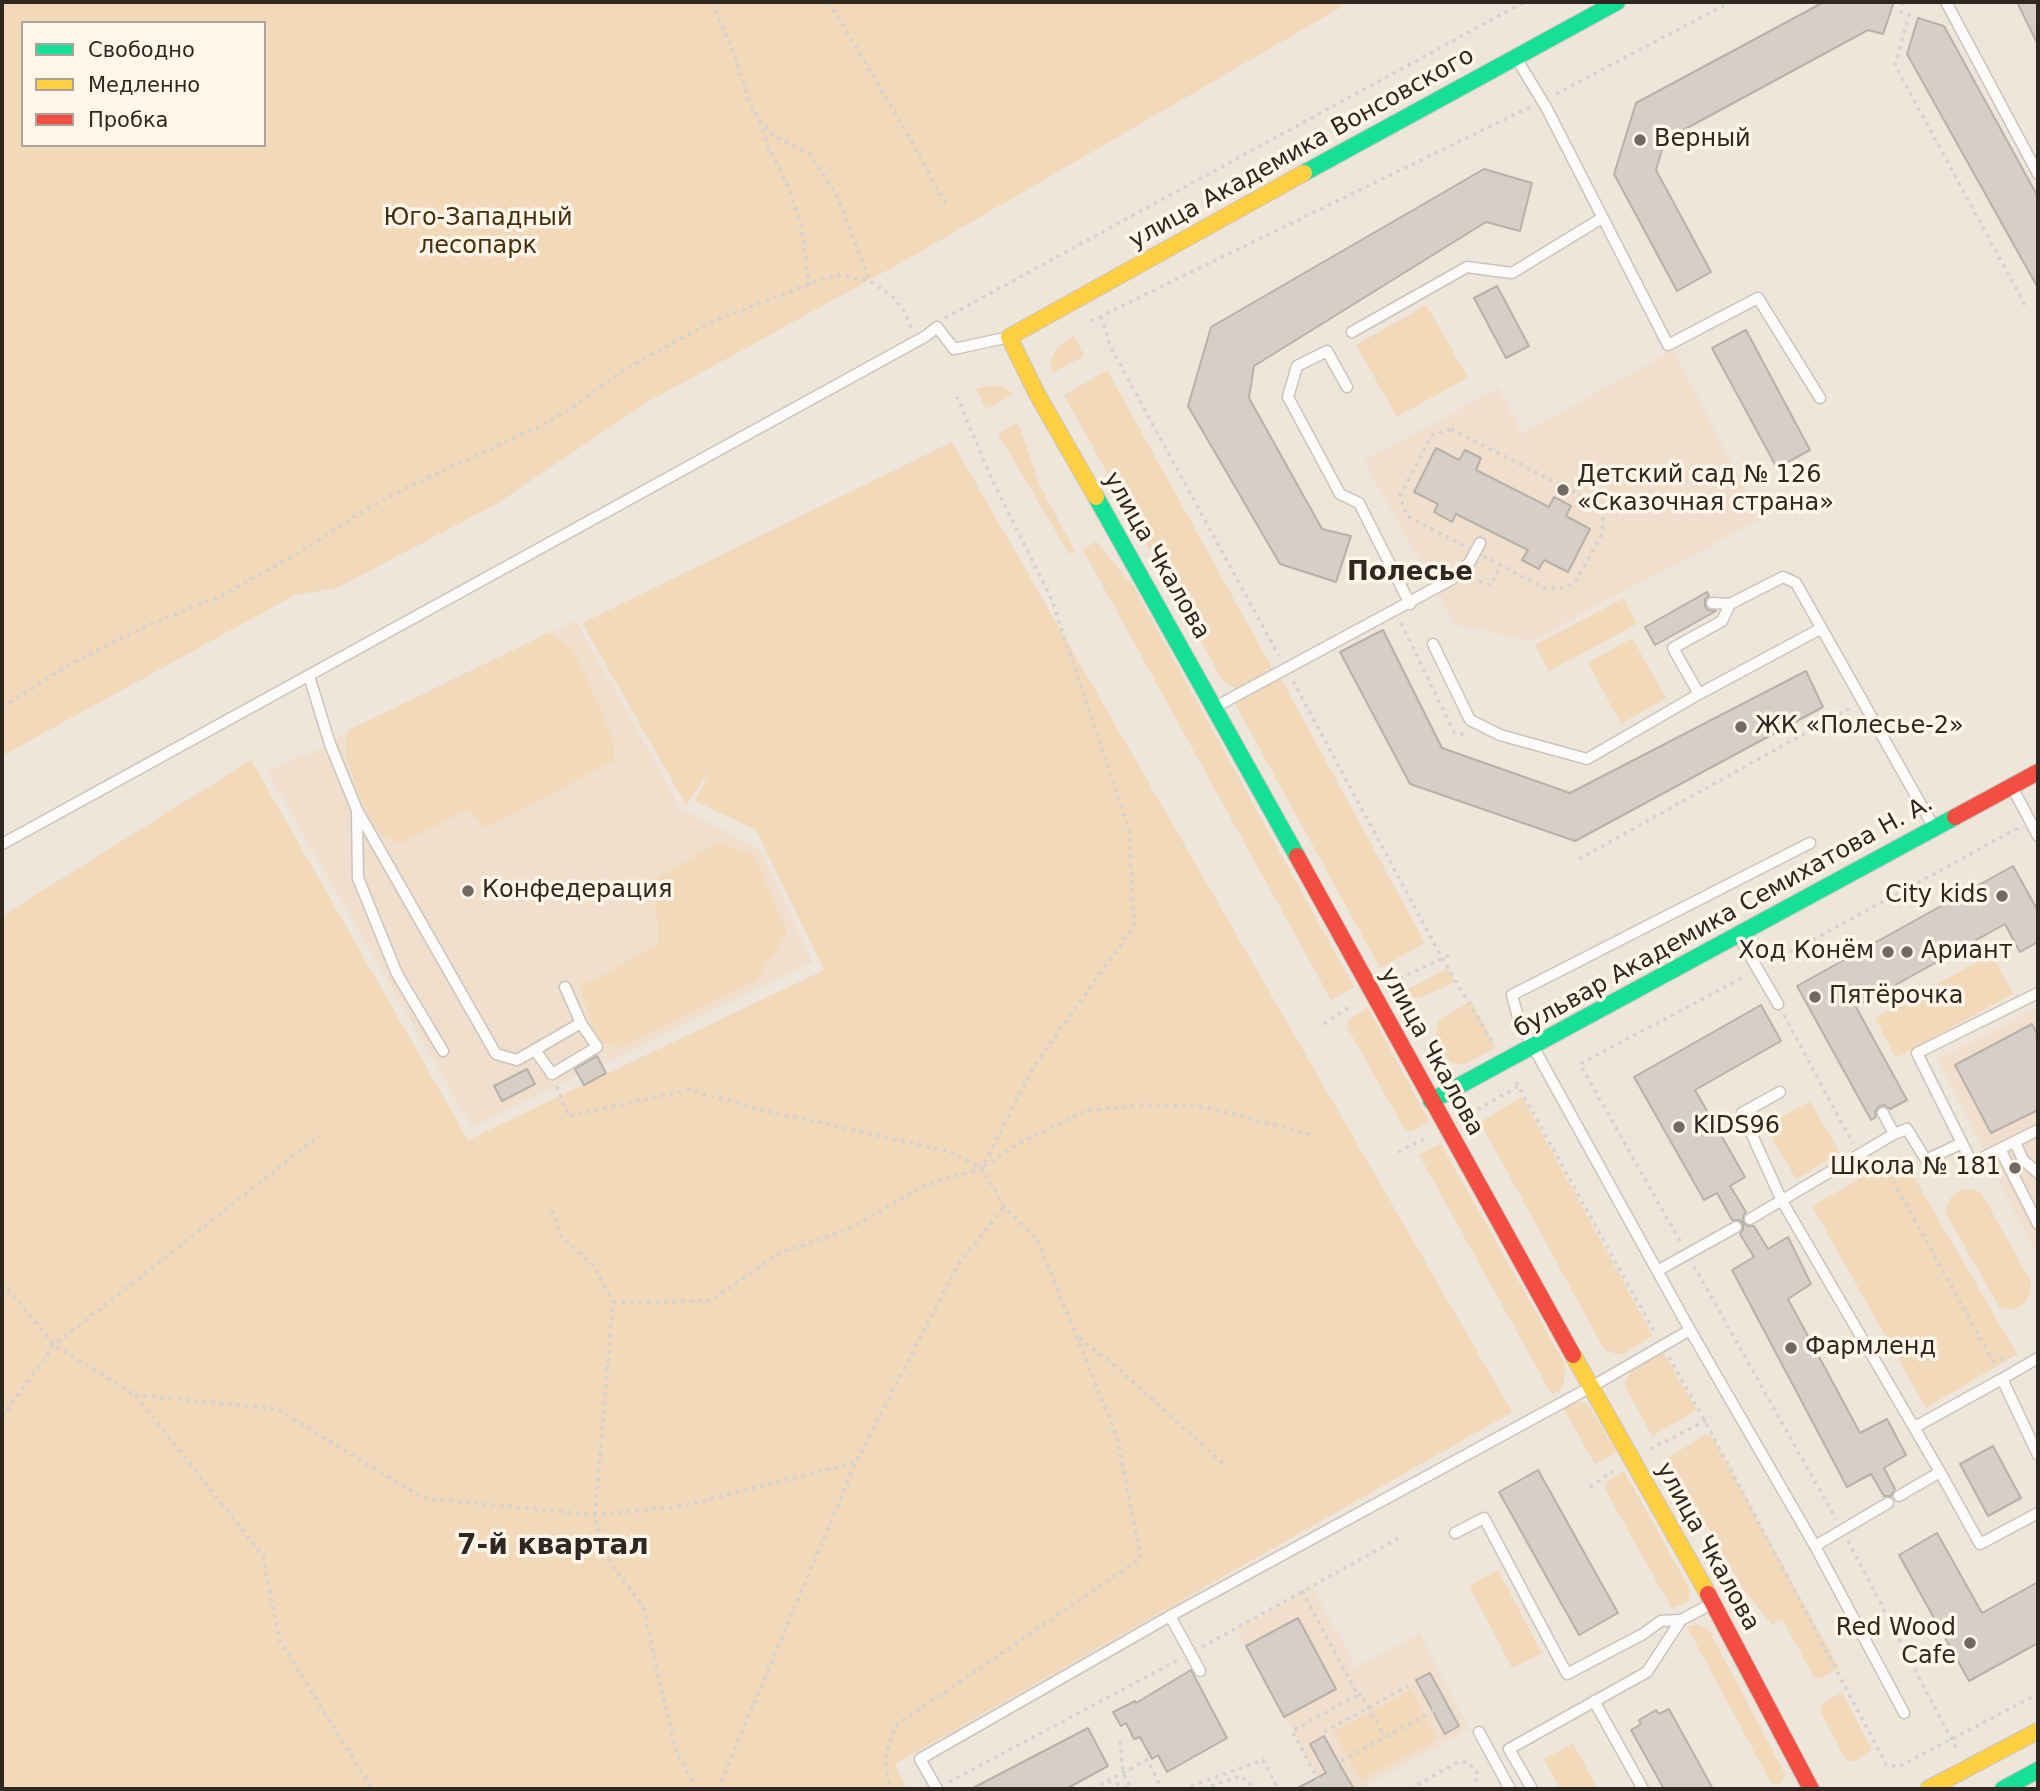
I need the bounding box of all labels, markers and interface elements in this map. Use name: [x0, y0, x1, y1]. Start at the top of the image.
legend: [21, 21, 266, 147]
text: Свободно: [88, 38, 195, 62]
street label: улица Академика Вонсовского: [1125, 42, 1479, 256]
text: Медленно: [88, 73, 200, 97]
text: Пробка: [88, 108, 168, 132]
place label: Верный: [1654, 126, 1751, 154]
marker: Верный: [1632, 132, 1648, 148]
park label: Юго-Западный лесопарк: [383, 205, 573, 261]
place label: Детский сад № 126 «Сказочная страна»: [1577, 462, 1834, 518]
street label: улица Чкалова: [1096, 467, 1216, 645]
marker: Детский сад № 126 «Сказочная страна»: [1555, 482, 1571, 498]
district label: Полесье: [1347, 557, 1473, 589]
place label: ЖК «Полесье-2»: [1755, 713, 1964, 741]
marker: ЖК «Полесье-2»: [1733, 719, 1749, 735]
street label: бульвар Академика Семихатова Н. А.: [1510, 789, 1938, 1045]
place label: Конфедерация: [482, 877, 672, 905]
place label: City kids: [1885, 882, 1988, 910]
marker: Конфедерация: [460, 883, 476, 899]
marker: City kids: [1994, 888, 2010, 904]
place label: Ход Конём: [1738, 938, 1874, 966]
place label: Ариант: [1921, 938, 2013, 966]
marker: Ход Конём: [1880, 944, 1896, 960]
marker: Ариант: [1899, 944, 1915, 960]
street label: улица Чкалова: [1373, 963, 1489, 1141]
place label: Пятёрочка: [1829, 983, 1964, 1011]
marker: Пятёрочка: [1807, 989, 1823, 1005]
place label: KIDS96: [1693, 1113, 1780, 1141]
marker: KIDS96: [1671, 1119, 1687, 1135]
place label: Школа № 181: [1830, 1154, 2001, 1182]
marker: Школа № 181: [2007, 1160, 2023, 1176]
place label: Фармленд: [1805, 1334, 1936, 1362]
marker: Фармленд: [1783, 1340, 1799, 1356]
street label: улица Чкалова: [1649, 1458, 1765, 1636]
district label: 7-й квартал: [457, 1530, 649, 1564]
place label: Red Wood Cafe: [1836, 1615, 1956, 1671]
marker: Red Wood Cafe: [1962, 1635, 1978, 1651]

